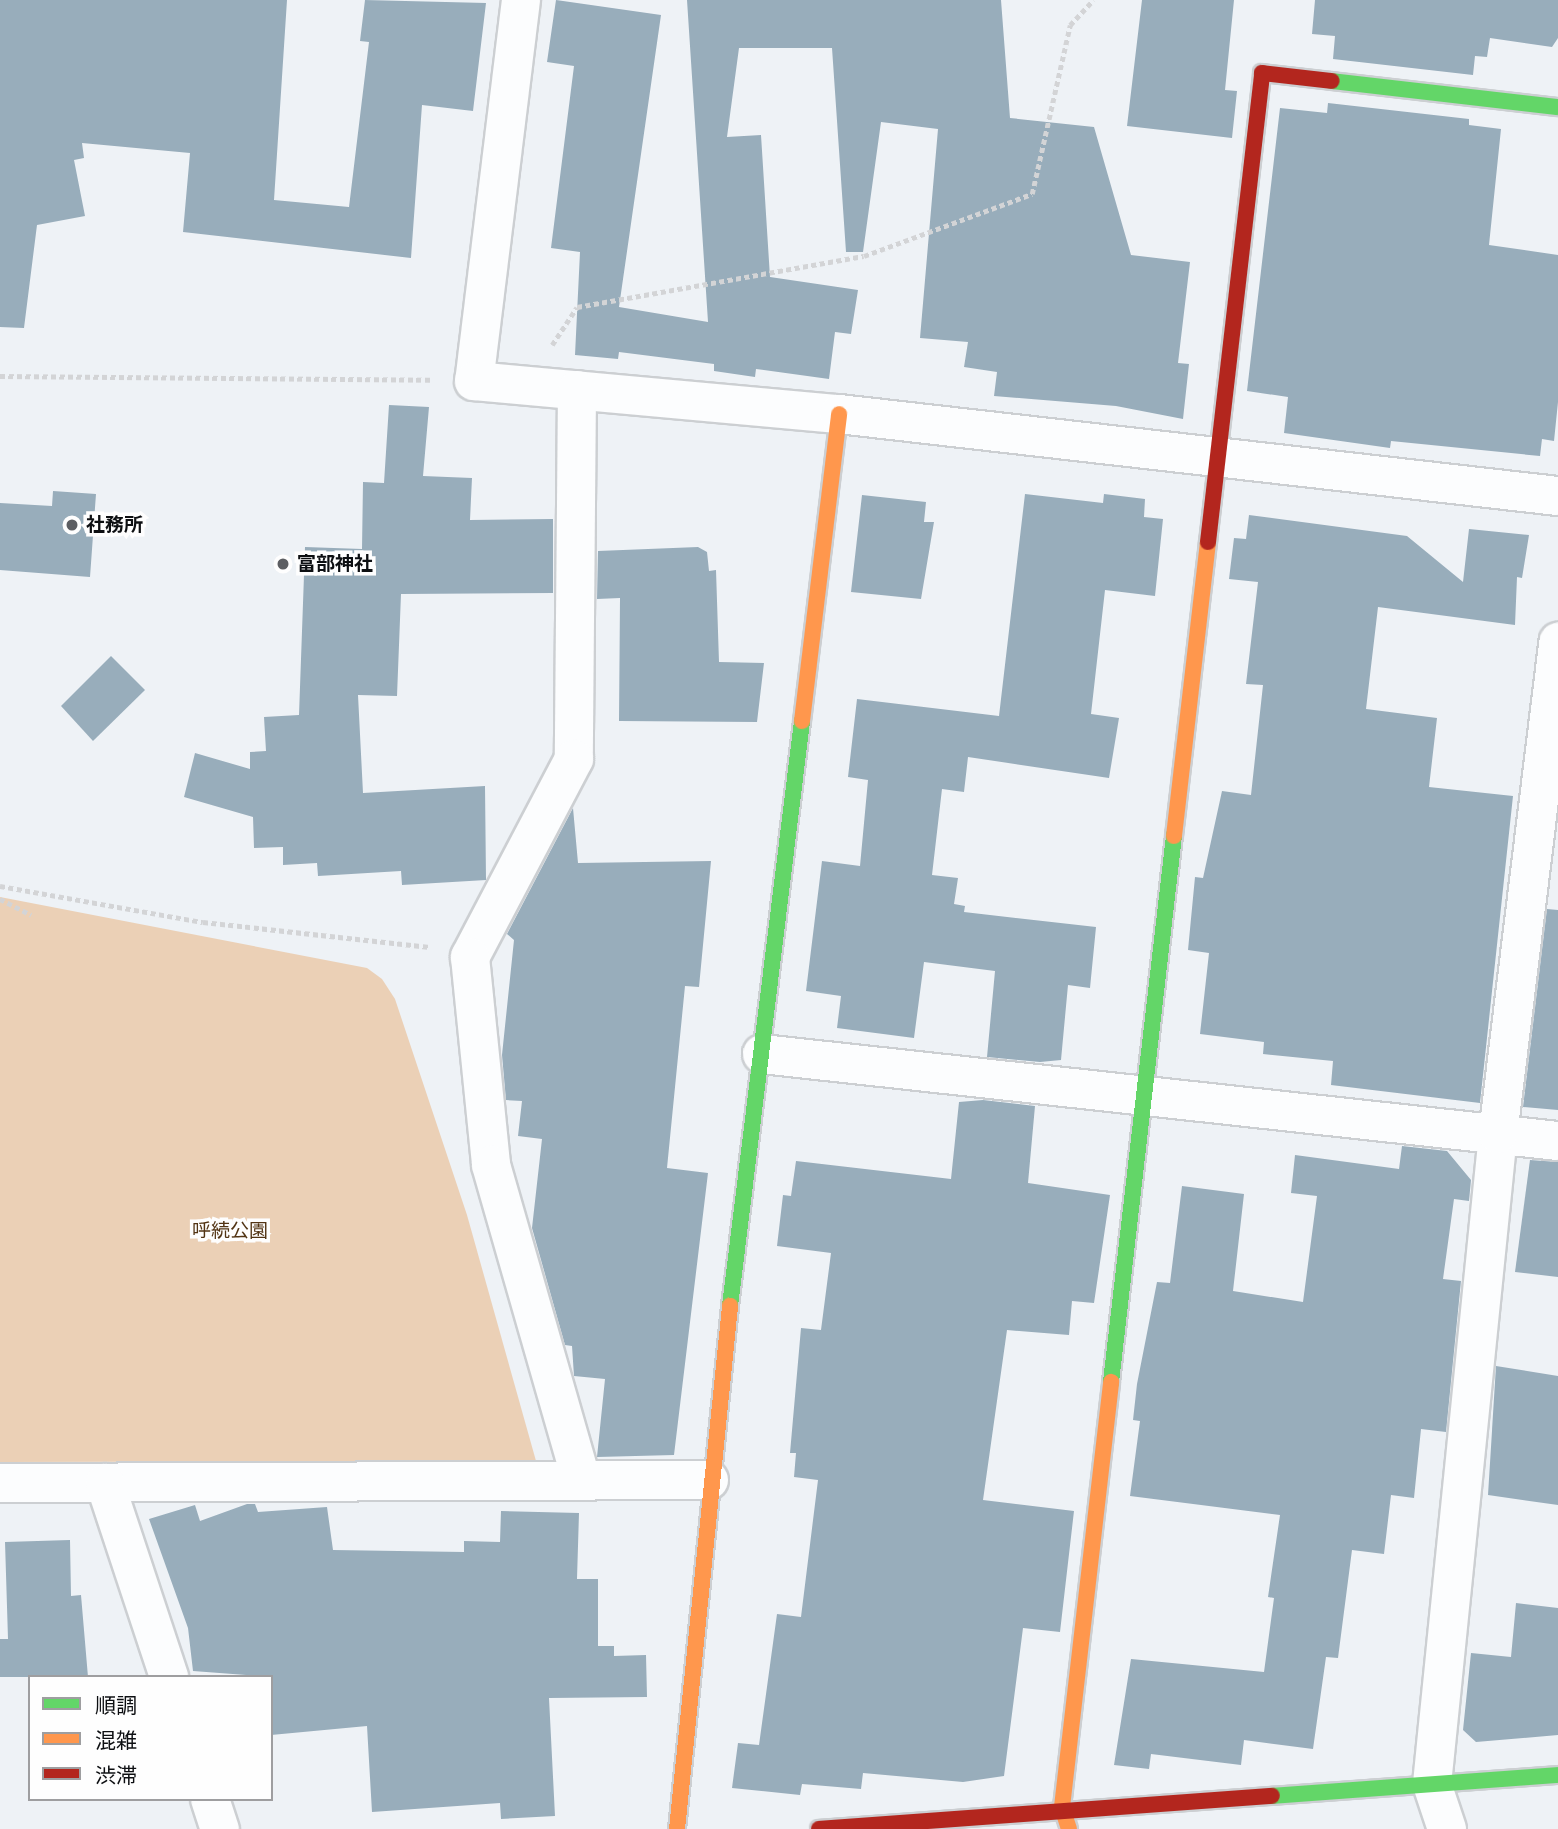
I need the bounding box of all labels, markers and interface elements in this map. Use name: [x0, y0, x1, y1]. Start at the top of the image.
place label: 社務所: [86, 514, 143, 536]
marker: 社務所: [64, 517, 80, 533]
place label: 富部神社: [297, 553, 373, 575]
marker: 富部神社: [275, 556, 291, 572]
park label: 呼続公園: [192, 1220, 268, 1242]
legend: [28, 1675, 273, 1801]
text: 順調: [95, 1694, 137, 1718]
text: 混雑: [95, 1729, 137, 1753]
text: 渋滞: [95, 1764, 137, 1788]

